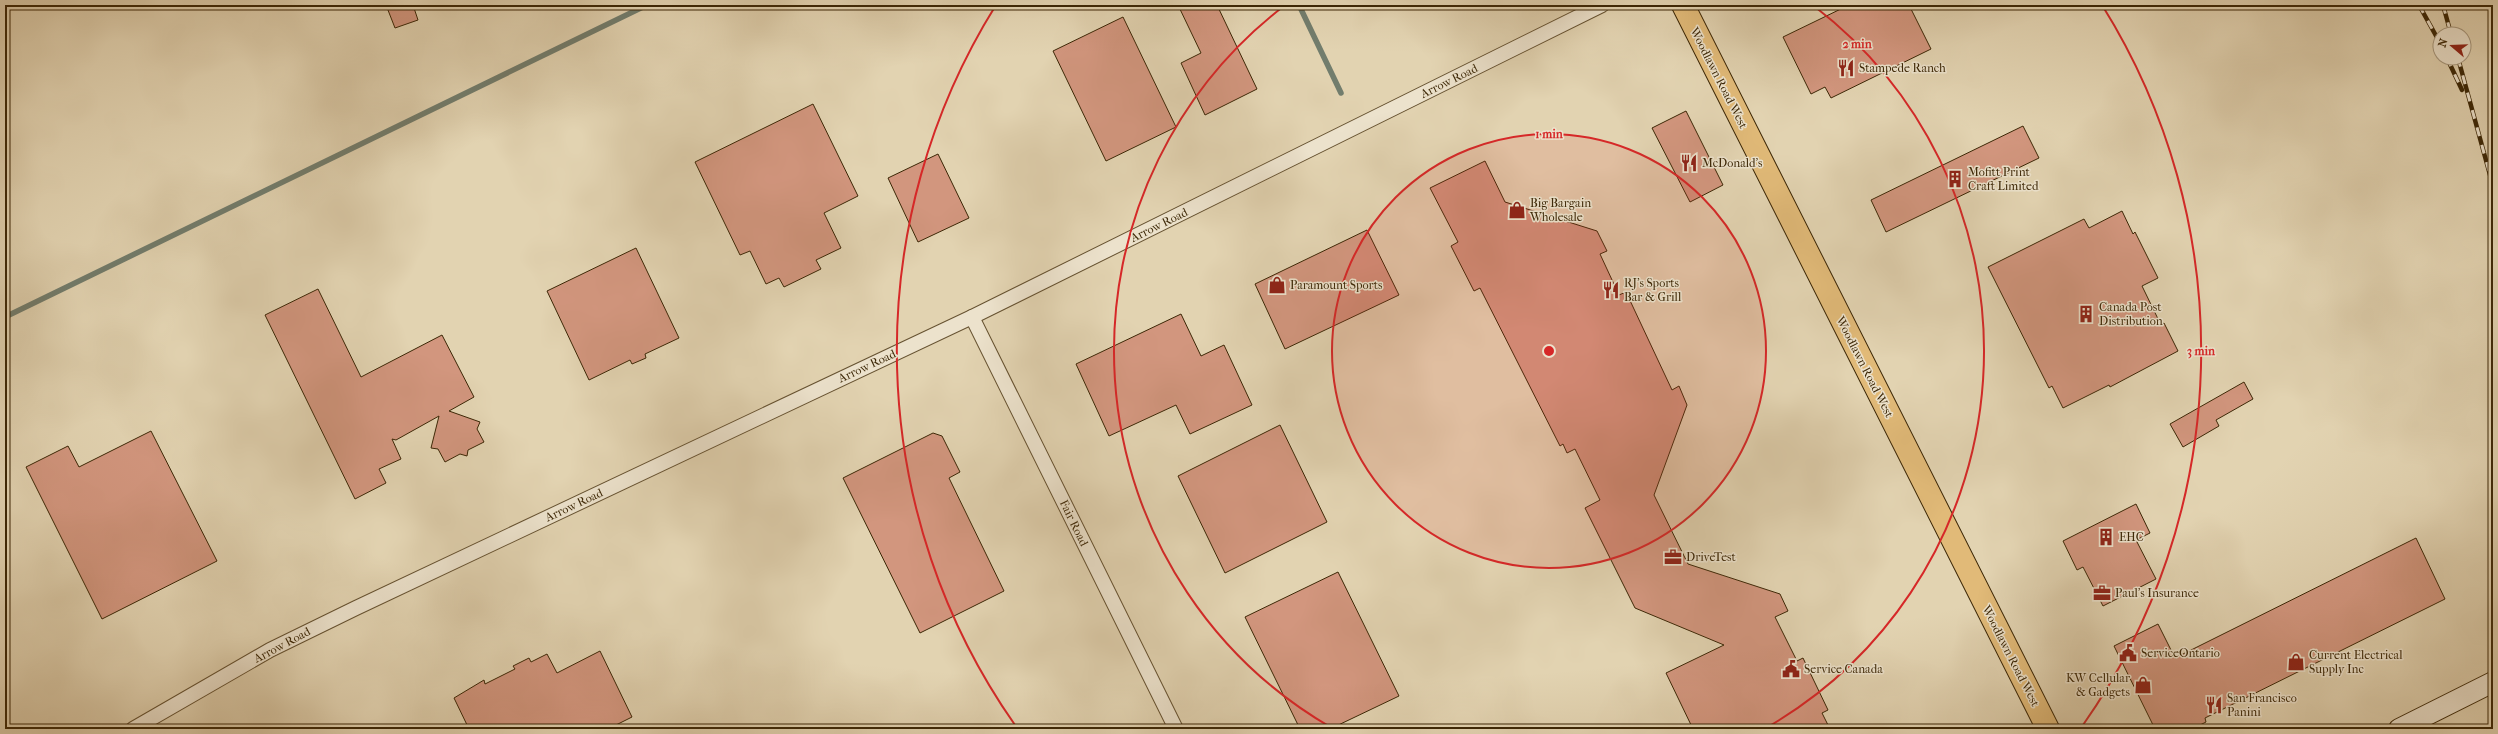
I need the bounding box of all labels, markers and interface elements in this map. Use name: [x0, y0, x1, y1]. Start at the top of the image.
street label: Woodlawn Road West: [1687, 24, 1751, 132]
north arrow: [2432, 26, 2472, 66]
text: N: [2436, 36, 2451, 49]
text: 2 min: [1842, 37, 1873, 51]
restaurant icon: Stampede Ranch: [1836, 58, 1856, 78]
street label: Arrow Road: [1417, 61, 1480, 101]
place label: Stampede Ranch: [1859, 61, 1946, 75]
text: 1 min: [1535, 127, 1564, 141]
restaurant icon: McDonald's: [1679, 153, 1699, 173]
place label: McDonald's: [1702, 156, 1763, 170]
place label: Mofitt Print Craft Limited: [1968, 165, 2039, 193]
building icon: Mofitt Print Craft Limited: [1945, 169, 1965, 189]
place label: Big Bargain Wholesale: [1529, 196, 1591, 224]
shop icon: Big Bargain Wholesale: [1507, 200, 1527, 220]
street label: Arrow Road: [1127, 205, 1190, 245]
shop icon: Paramount Sports: [1267, 275, 1287, 295]
place label: RJ’s Sports Bar & Grill: [1624, 276, 1682, 304]
place label: Paramount Sports: [1290, 278, 1383, 292]
restaurant icon: RJ’s Sports Bar & Grill: [1601, 280, 1621, 300]
place label: Canada Post Distribution: [2099, 300, 2163, 328]
building icon: Canada Post Distribution: [2076, 304, 2096, 324]
street label: Woodlawn Road West: [1833, 313, 1897, 421]
centre of rings: [1542, 344, 1556, 358]
text: 3 min: [2187, 344, 2216, 359]
street label: Arrow Road: [835, 346, 898, 386]
street label: Arrow Road: [542, 485, 605, 525]
street label: Fair Road: [1057, 498, 1091, 549]
building icon: EHC: [2096, 527, 2116, 547]
place label: EHC: [2119, 530, 2144, 544]
office icon: DriveTest: [1663, 547, 1683, 567]
place label: DriveTest: [1686, 550, 1736, 564]
office icon: Paul's Insurance: [2092, 583, 2112, 603]
place label: Paul's Insurance: [2115, 586, 2199, 600]
street label: Woodlawn Road West: [1979, 602, 2043, 710]
street label: Arrow Road: [250, 624, 313, 666]
public building icon: ServiceOntario: [2118, 643, 2138, 663]
place label: ServiceOntario: [2141, 646, 2220, 660]
place label: Current Electrical Supply Inc: [2309, 648, 2403, 676]
shop icon: Current Electrical Supply Inc: [2286, 652, 2306, 672]
public building icon: Service Canada: [1781, 659, 1801, 679]
place label: Service Canada: [1804, 662, 1883, 676]
place label: KW Cellular & Gadgets: [2066, 671, 2131, 699]
shop icon: KW Cellular & Gadgets: [2133, 675, 2153, 695]
place label: San Francisco Panini: [2227, 691, 2297, 719]
restaurant icon: San Francisco Panini: [2204, 695, 2224, 715]

